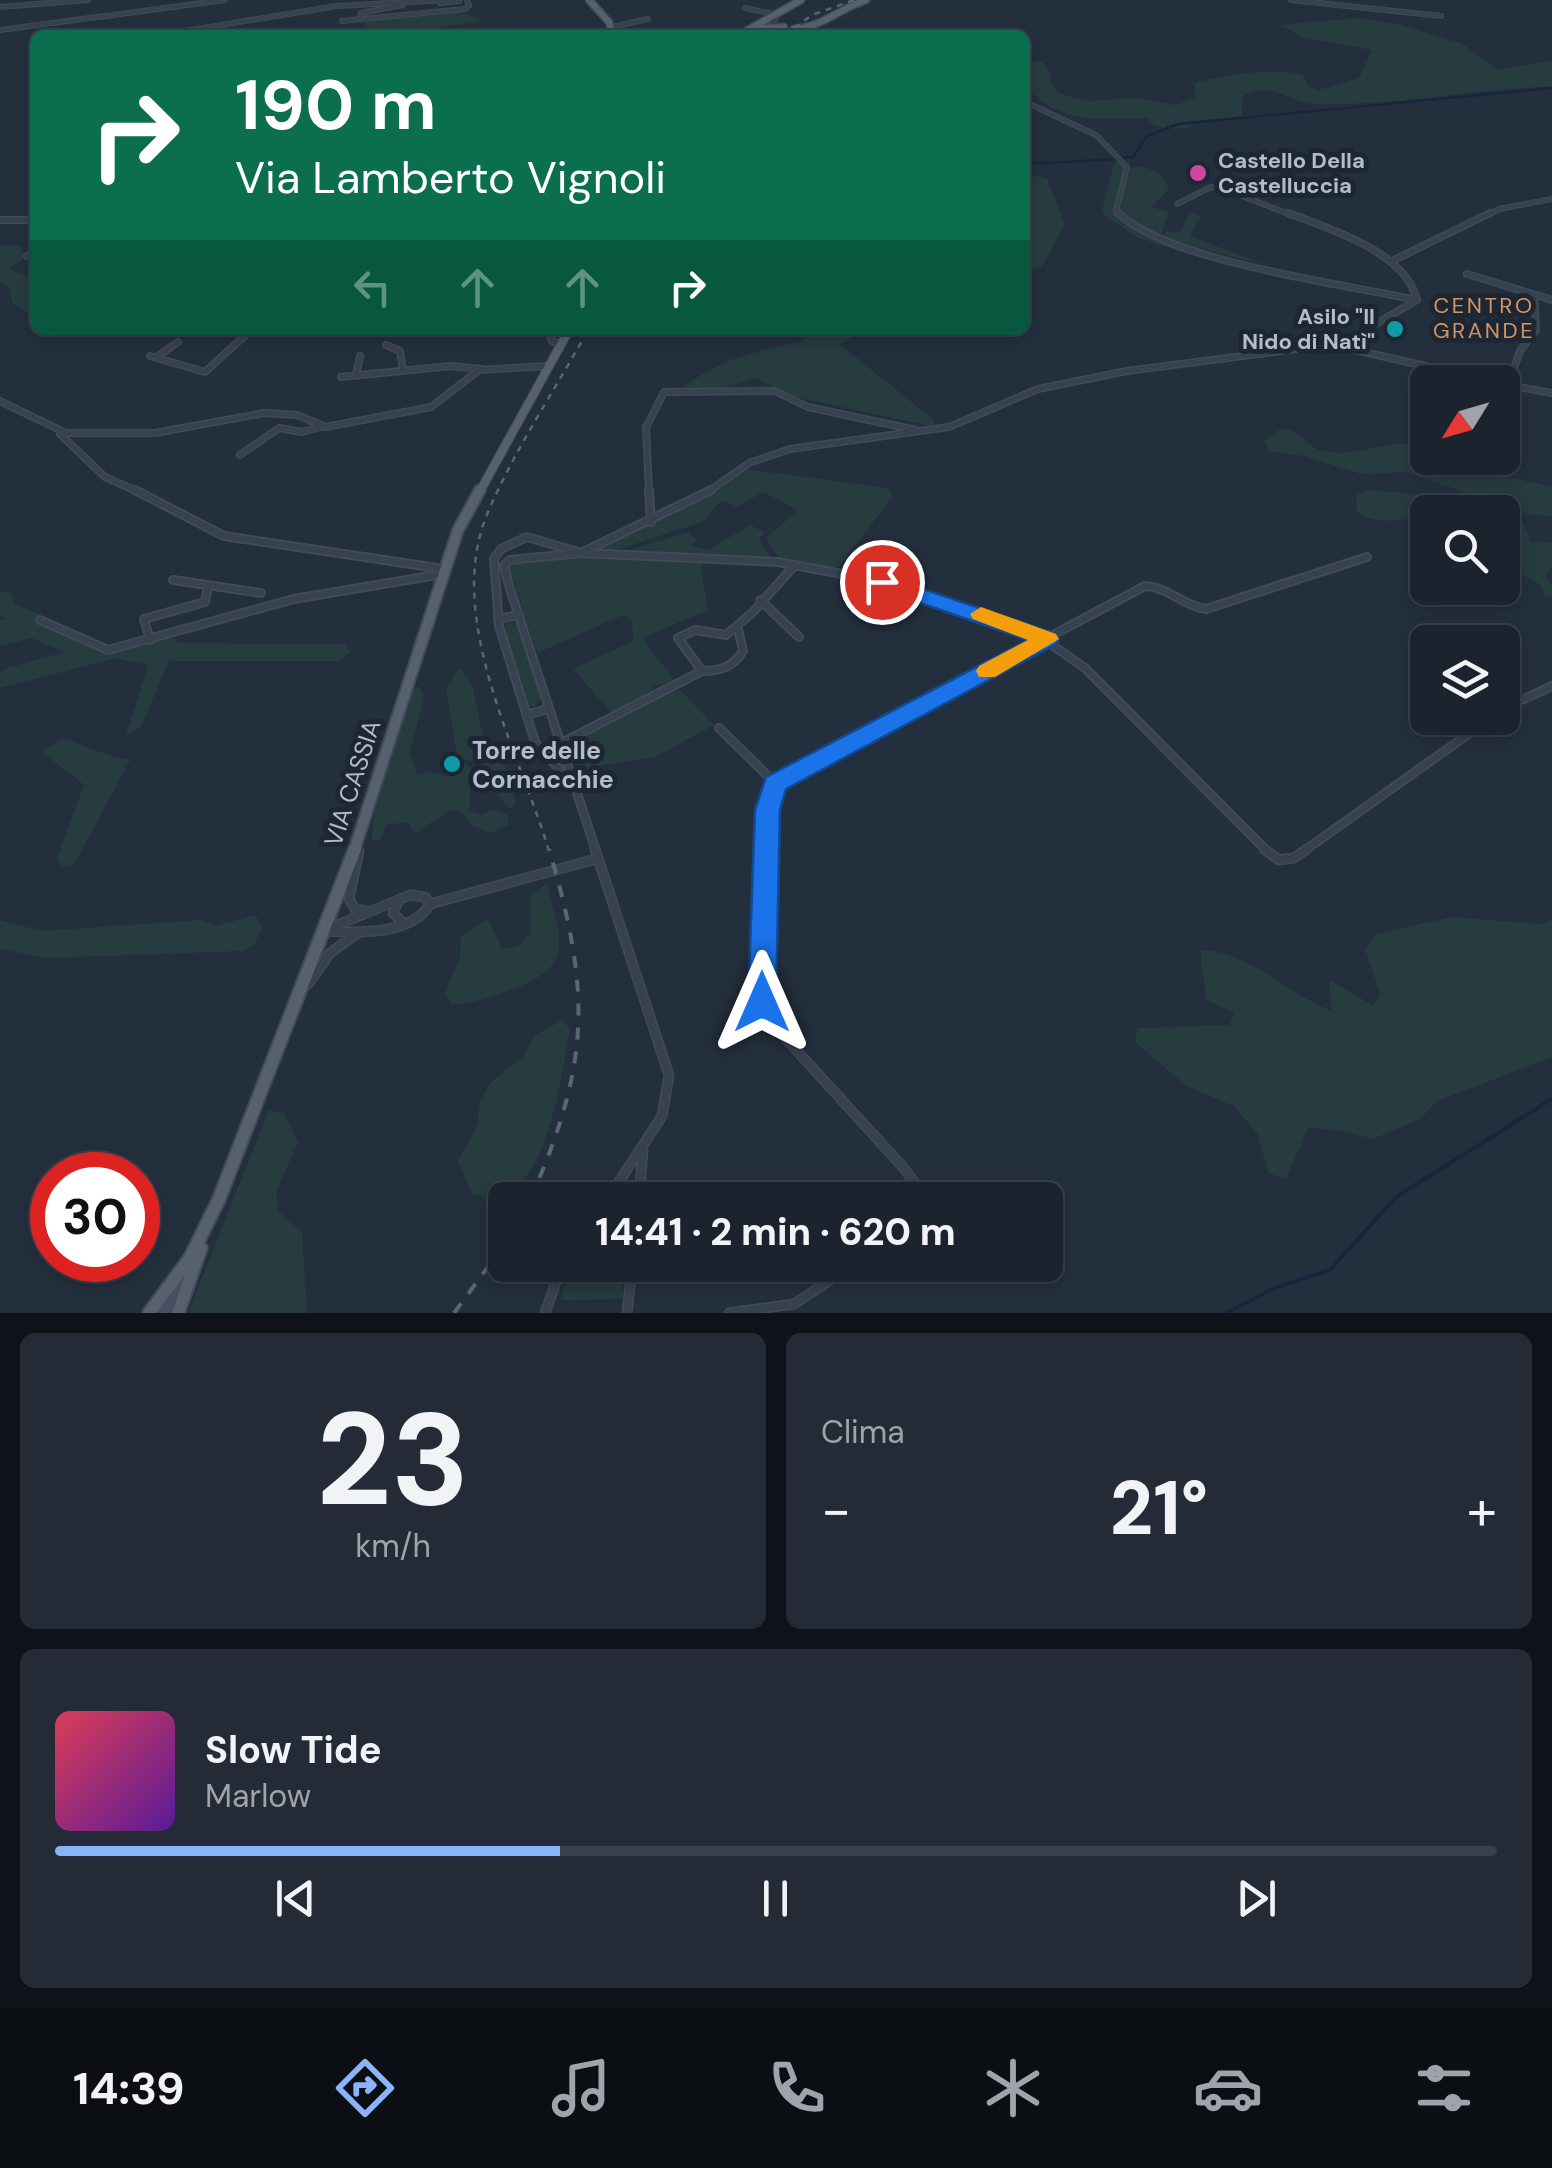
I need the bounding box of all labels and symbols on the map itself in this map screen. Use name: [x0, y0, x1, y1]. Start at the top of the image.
place label: Castello Della Castelluccia: [1218, 146, 1365, 200]
marker: Castello Della Castelluccia: [1187, 162, 1209, 184]
district label: CENTRO GRANDE: [1433, 291, 1535, 345]
place label: Asilo "Il Nido di Natì": [1242, 302, 1375, 356]
marker: Asilo "Il Nido di Natì": [1384, 318, 1406, 340]
north arrow: [1410, 365, 1520, 475]
pin: [840, 540, 925, 625]
street label: VIA CASSIA: [316, 716, 388, 851]
place label: Torre delle Cornacchie: [472, 734, 614, 796]
marker: Torre delle Cornacchie: [441, 753, 463, 775]
position arrow: [710, 950, 814, 1054]
speed limit sign: 30: [30, 1152, 160, 1282]

